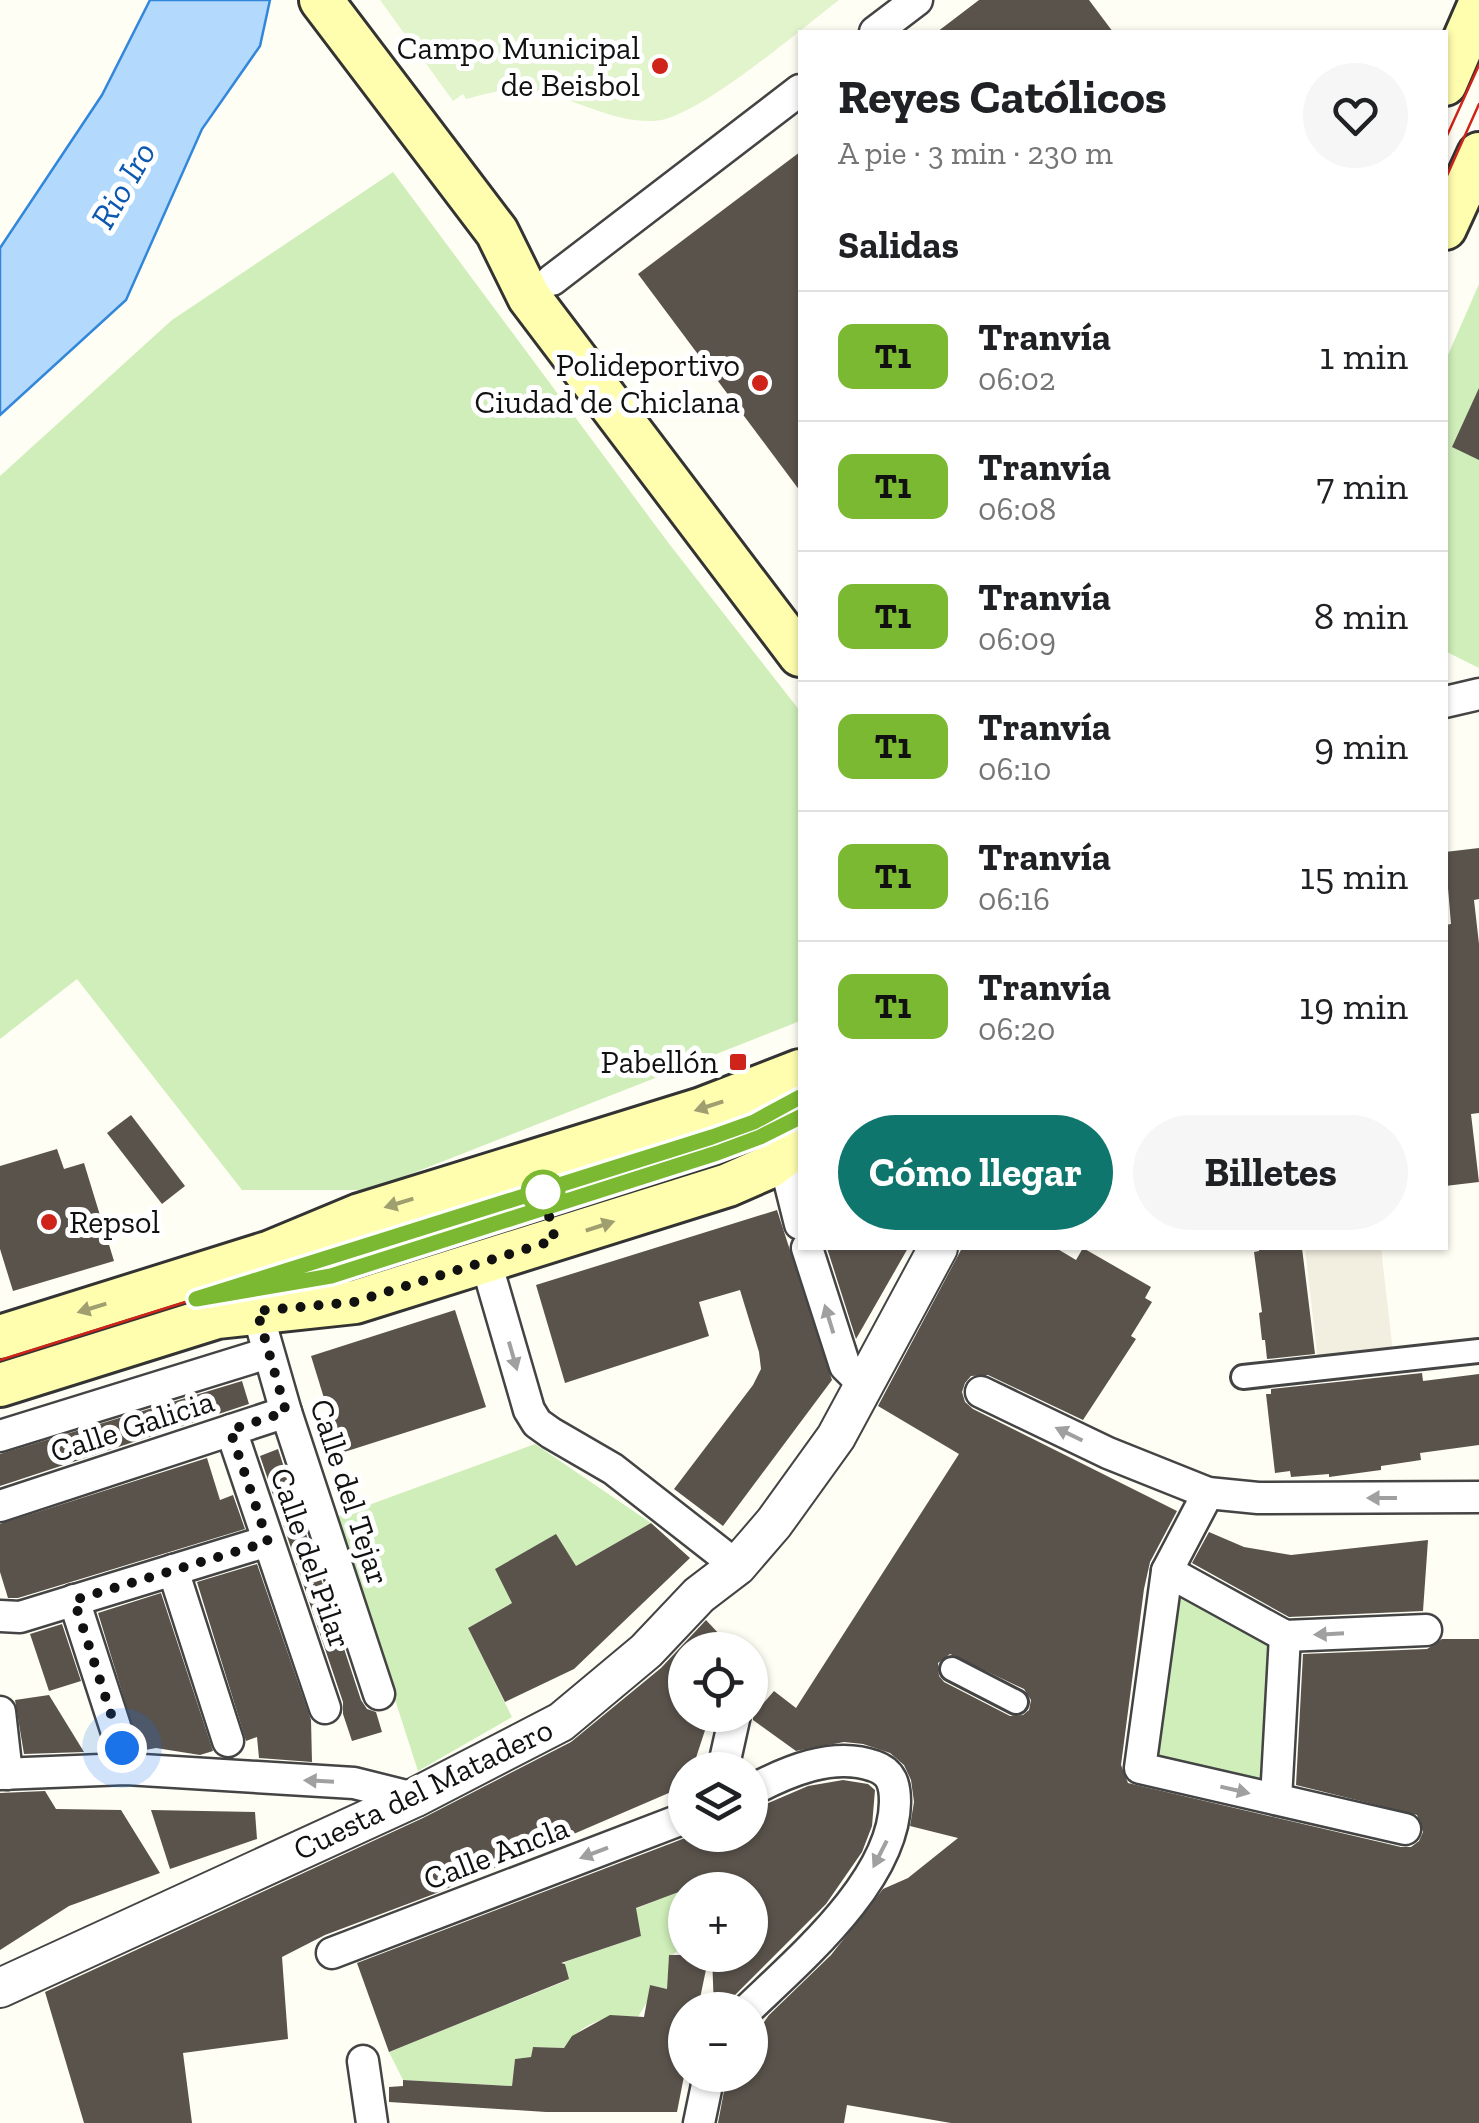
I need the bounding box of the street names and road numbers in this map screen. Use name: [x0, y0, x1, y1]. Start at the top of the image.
street label: Calle Galicia: [45, 1382, 219, 1470]
street label: Calle del Tejar: [302, 1394, 398, 1590]
street label: Calle del Pilar: [262, 1463, 360, 1653]
street label: Cuesta del Matadero: [287, 1710, 559, 1868]
street label: Calle Ancla: [418, 1808, 574, 1898]

